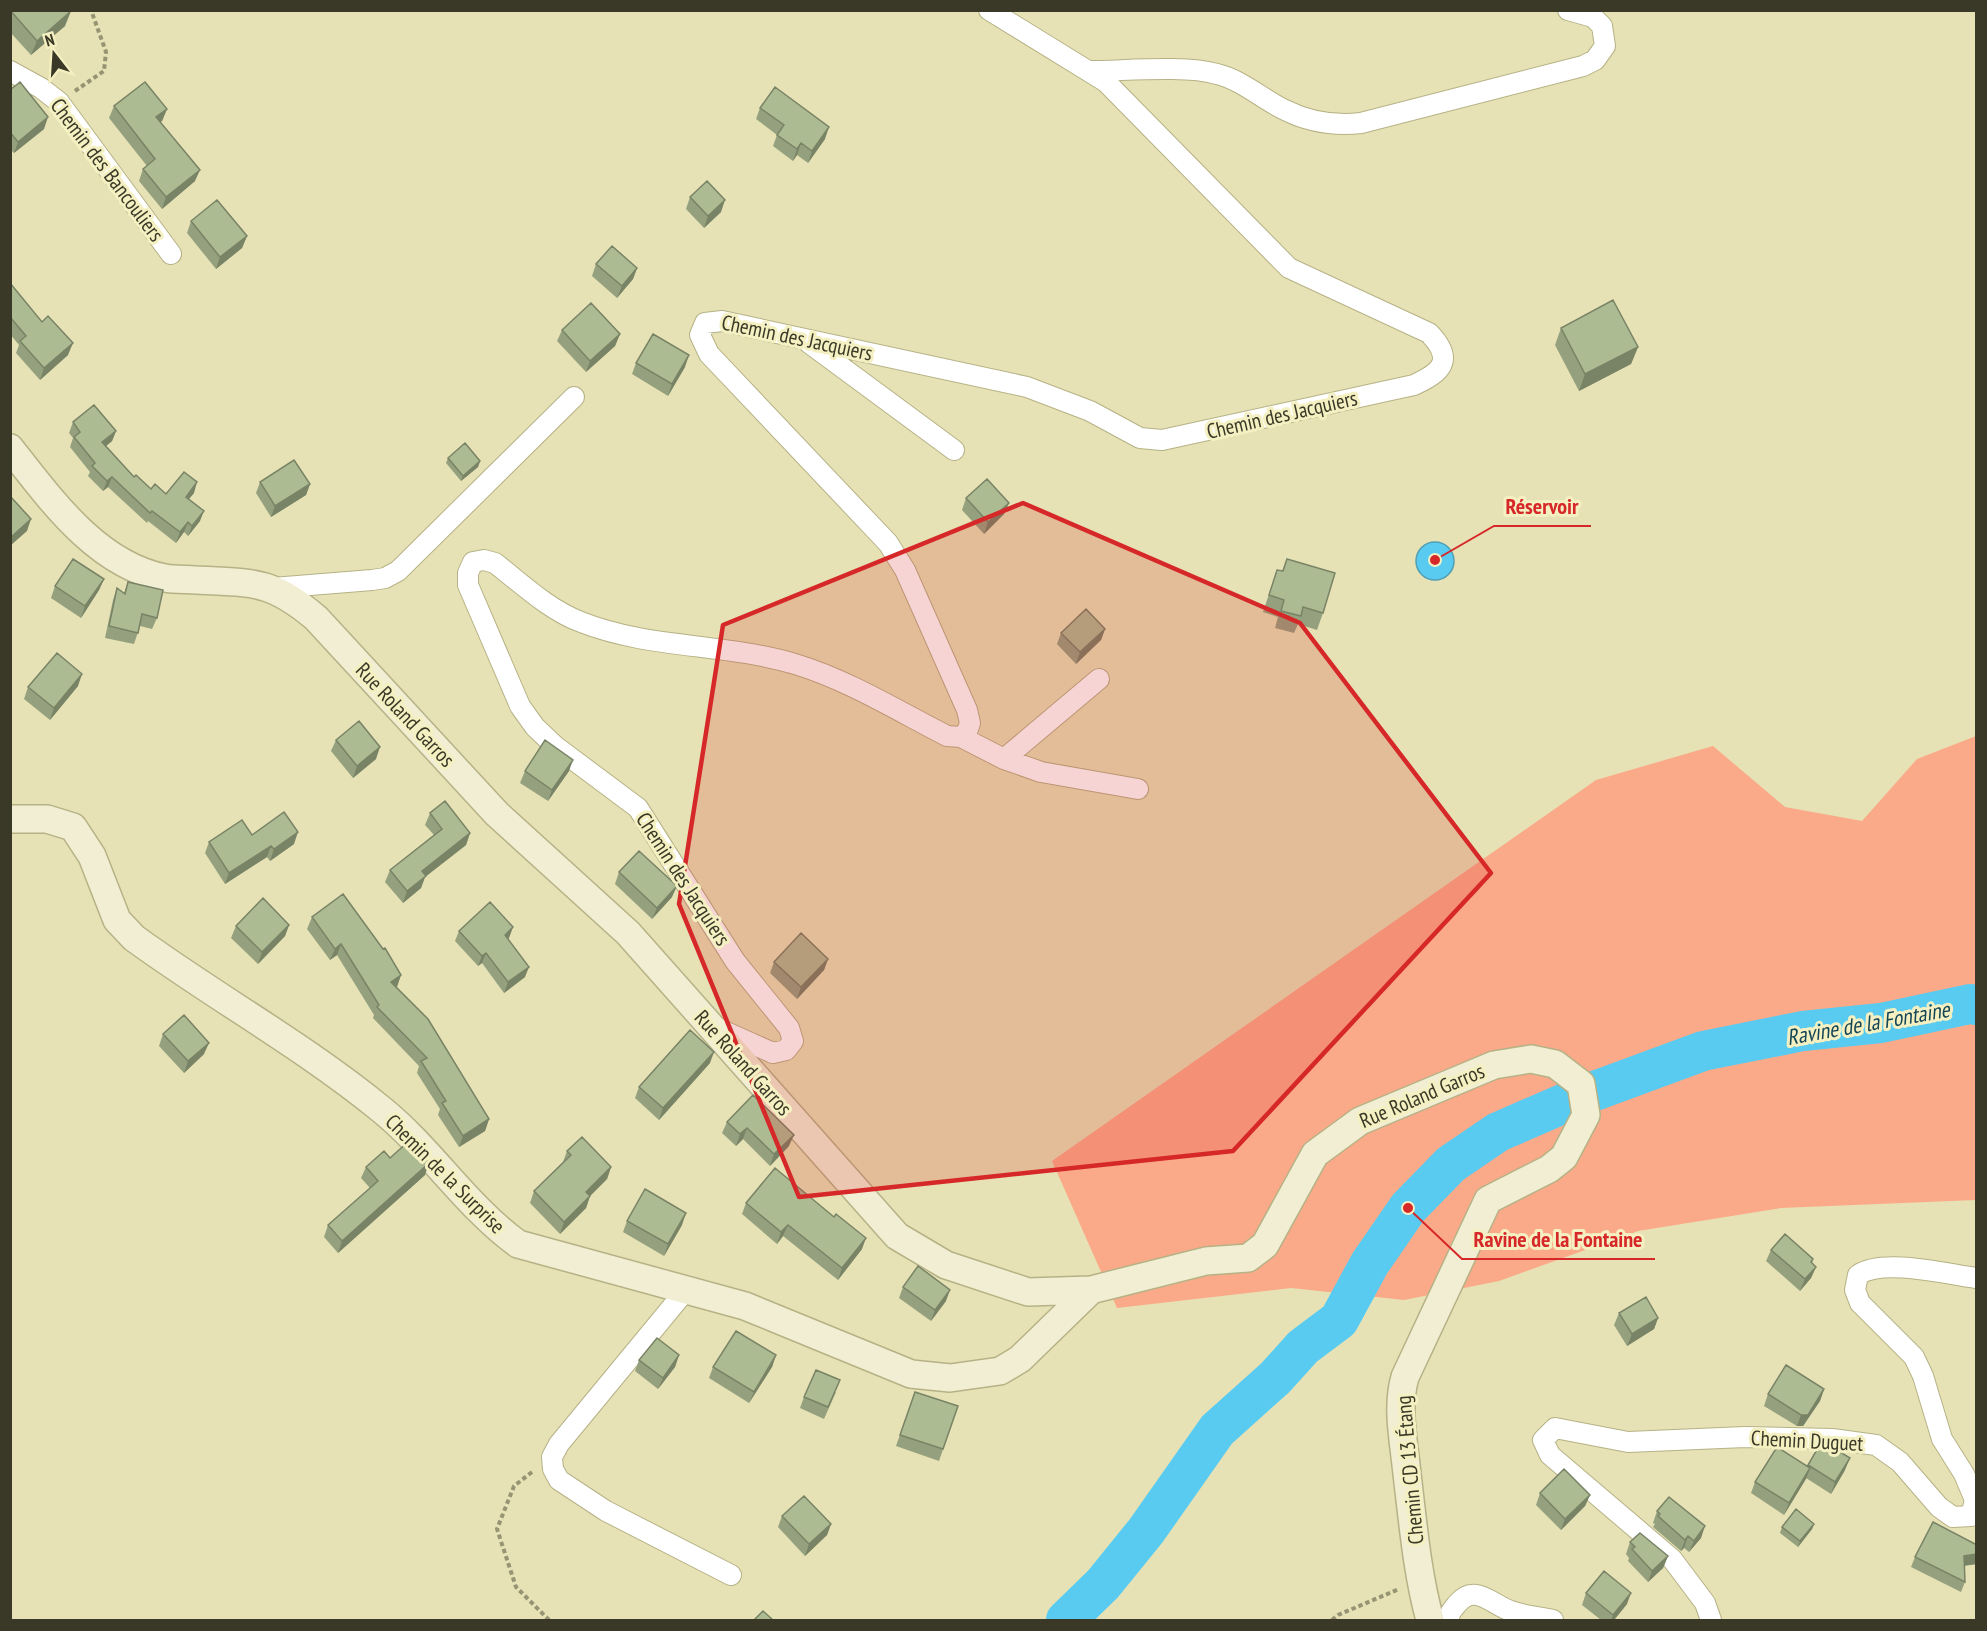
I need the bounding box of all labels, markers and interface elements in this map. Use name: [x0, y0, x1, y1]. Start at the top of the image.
north arrow: [24, 24, 84, 84]
text: N: [43, 29, 57, 50]
street label: Chemin des Bancouliers: [45, 93, 170, 247]
street label: Chemin des Jacquiers: [719, 308, 875, 367]
street label: Chemin des Jacquiers: [1204, 384, 1360, 445]
callout: Réservoir: [1494, 486, 1591, 526]
text: Réservoir: [1506, 492, 1579, 520]
street label: Rue Roland Garros: [350, 657, 461, 773]
street label: Chemin des Jacquiers: [630, 807, 737, 950]
water label: Ravine de la Fontaine: [1785, 995, 1953, 1051]
street label: Rue Roland Garros: [689, 1004, 798, 1121]
street label: Rue Roland Garros: [1355, 1057, 1488, 1134]
street label: Chemin de la Surprise: [380, 1108, 511, 1239]
callout: Ravine de la Fontaine: [1462, 1219, 1655, 1259]
text: Ravine de la Fontaine: [1474, 1225, 1642, 1253]
street label: Chemin CD 13 Étang: [1390, 1394, 1429, 1546]
street label: Chemin Duguet: [1750, 1424, 1864, 1457]

